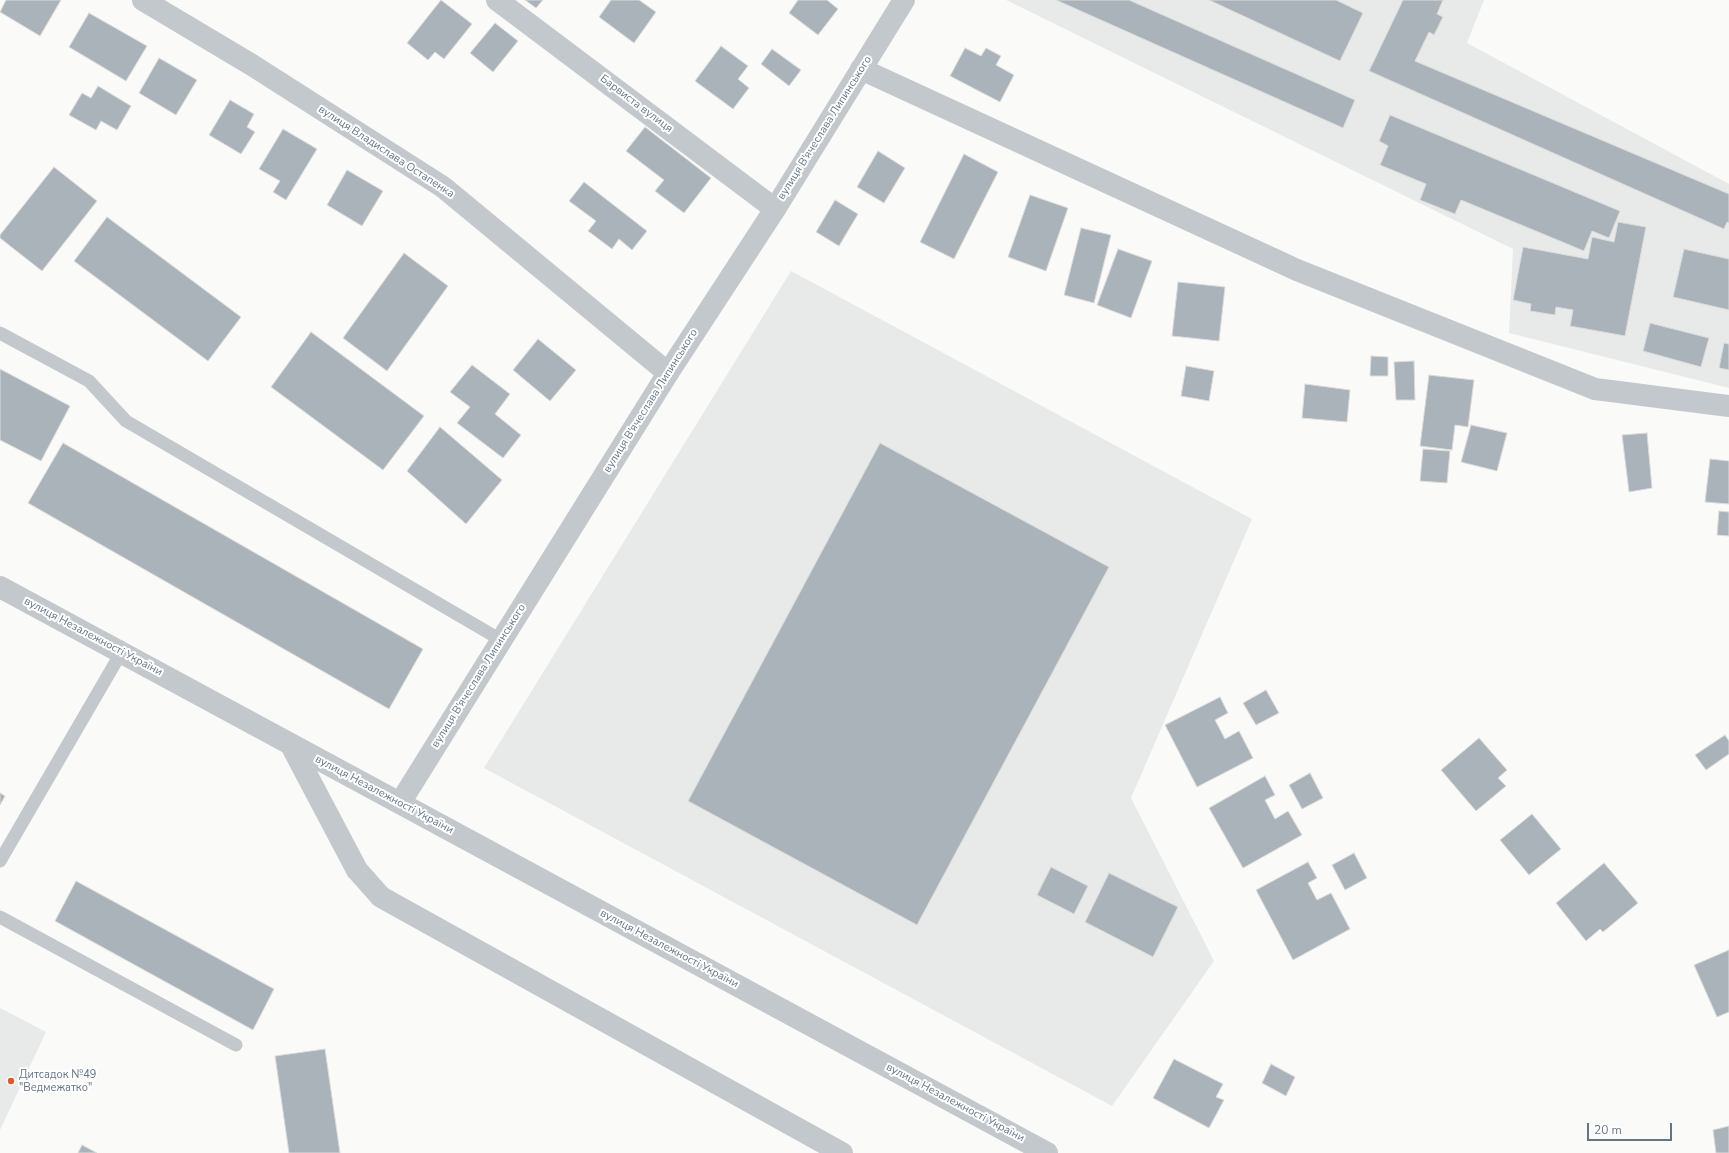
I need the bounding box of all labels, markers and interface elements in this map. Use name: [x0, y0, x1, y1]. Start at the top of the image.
street label: вулиця В'ячеслава Липинського: [775, 54, 875, 202]
street label: Барвиста вулиця: [597, 72, 675, 136]
street label: вулиця Владислава Остапенка: [316, 103, 456, 201]
street label: вулиця В'ячеслава Липинського: [601, 327, 701, 475]
street label: вулиця Незалежності України: [22, 595, 164, 679]
street label: вулиця В'ячеслава Липинського: [429, 602, 529, 750]
street label: вулиця Незалежності України: [313, 753, 455, 837]
street label: вулиця Незалежності України: [598, 907, 740, 991]
street label: вулиця Незалежності України: [884, 1061, 1026, 1145]
place label: Дитсадок №49 "Ведмежатко": [19, 1068, 96, 1094]
marker: Дитсадок №49 "Ведмежатко": [6, 1076, 16, 1086]
scale bar: [1589, 1115, 1674, 1141]
text: 20 m: [1594, 1122, 1622, 1138]

